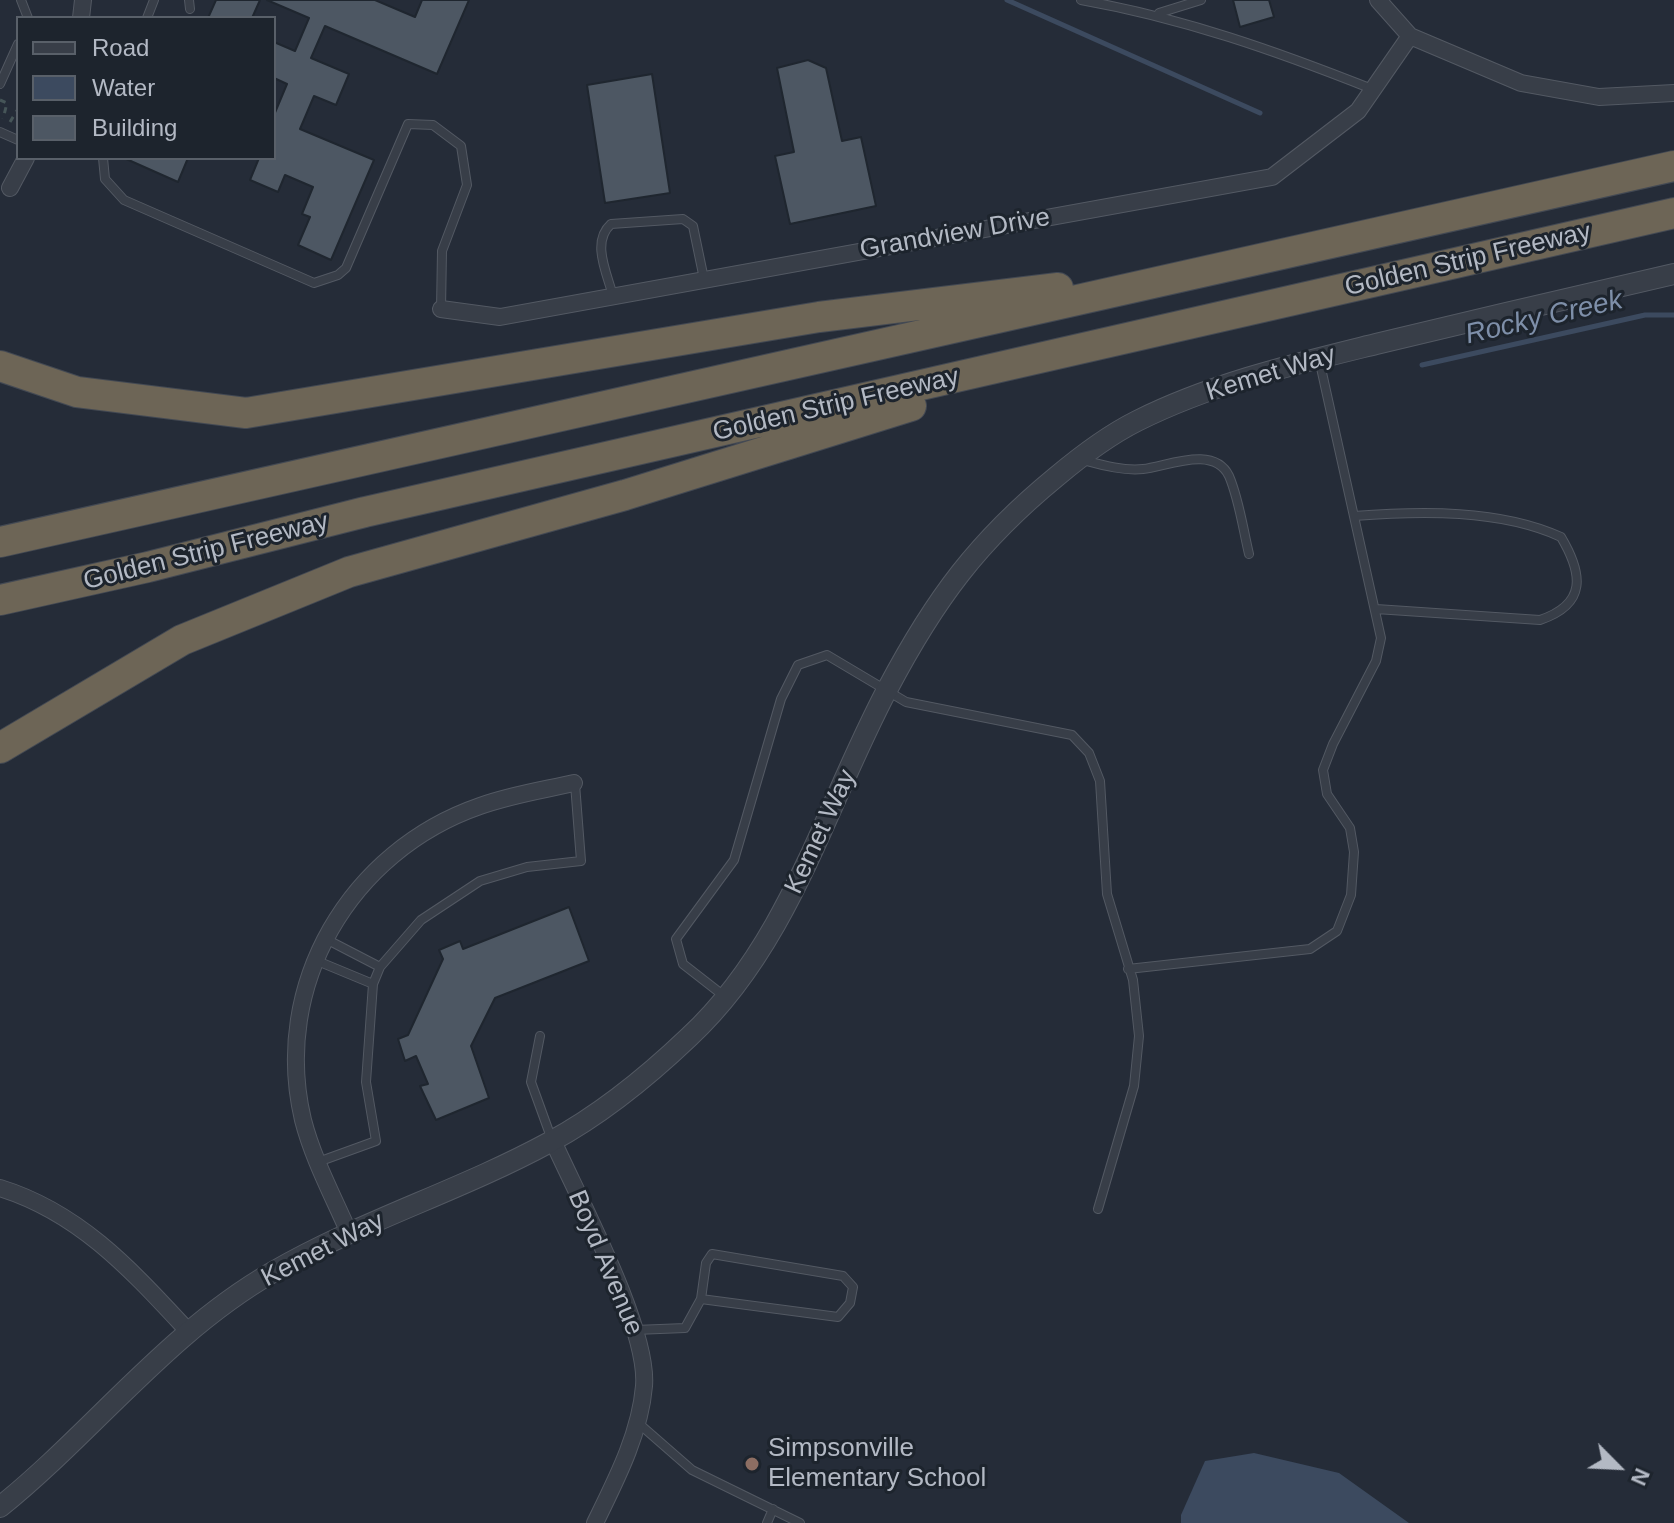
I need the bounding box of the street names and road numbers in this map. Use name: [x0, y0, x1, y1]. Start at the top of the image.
street label: Grandview Drive: [858, 202, 1052, 266]
street label: Golden Strip Freeway: [1342, 217, 1594, 303]
street label: Kemet Way: [1203, 340, 1339, 408]
street label: Golden Strip Freeway: [710, 362, 962, 448]
street label: Golden Strip Freeway: [80, 506, 332, 598]
street label: Kemet Way: [779, 765, 863, 899]
street label: Boyd Avenue: [561, 1186, 649, 1340]
street label: Kemet Way: [256, 1206, 390, 1294]

